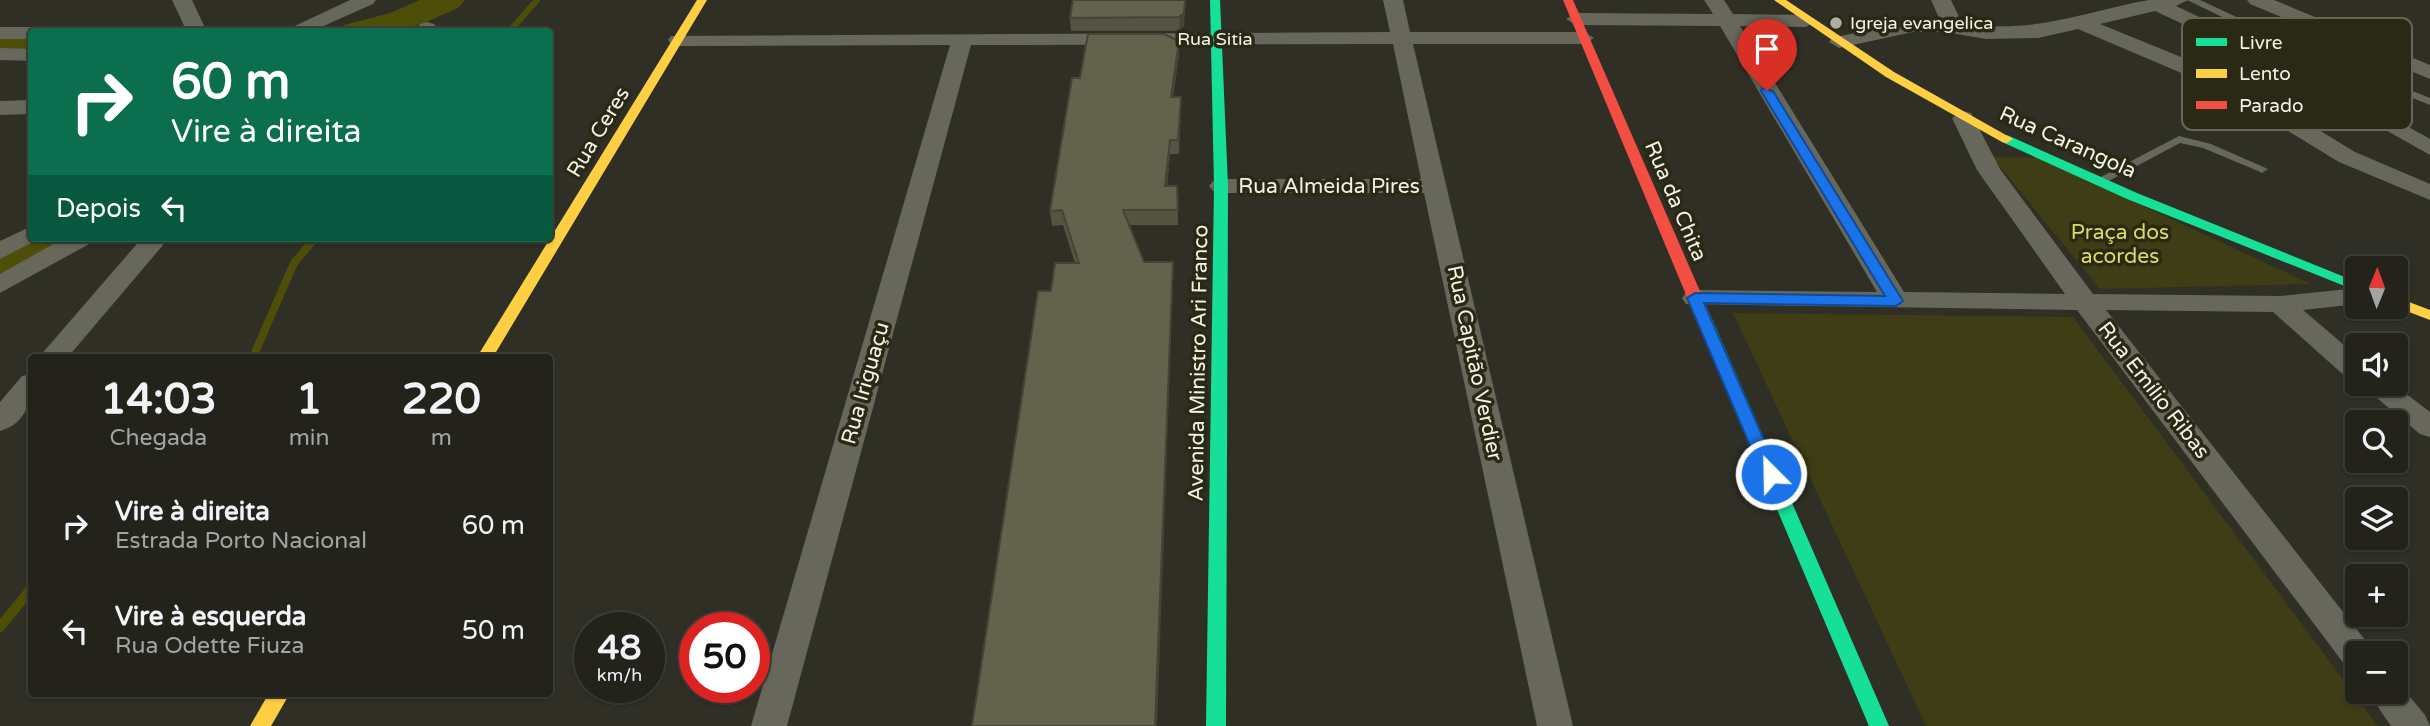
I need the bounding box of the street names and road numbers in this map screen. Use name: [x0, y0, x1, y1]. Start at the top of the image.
street label: Rua Sitia: [1177, 28, 1253, 50]
street label: Rua Ceres: [562, 83, 635, 182]
street label: Rua Carangola: [1996, 101, 2140, 184]
street label: Rua da Chita: [1639, 137, 1712, 265]
street label: Rua Almeida Pires: [1238, 174, 1420, 199]
street label: Avenida Ministro Ari Franco: [1184, 225, 1213, 502]
street label: Rua Capitão Verdier: [1442, 263, 1507, 463]
street label: Rua Emílio Ribas: [2092, 317, 2215, 464]
street label: Rua Iriguaçu: [836, 319, 895, 447]

